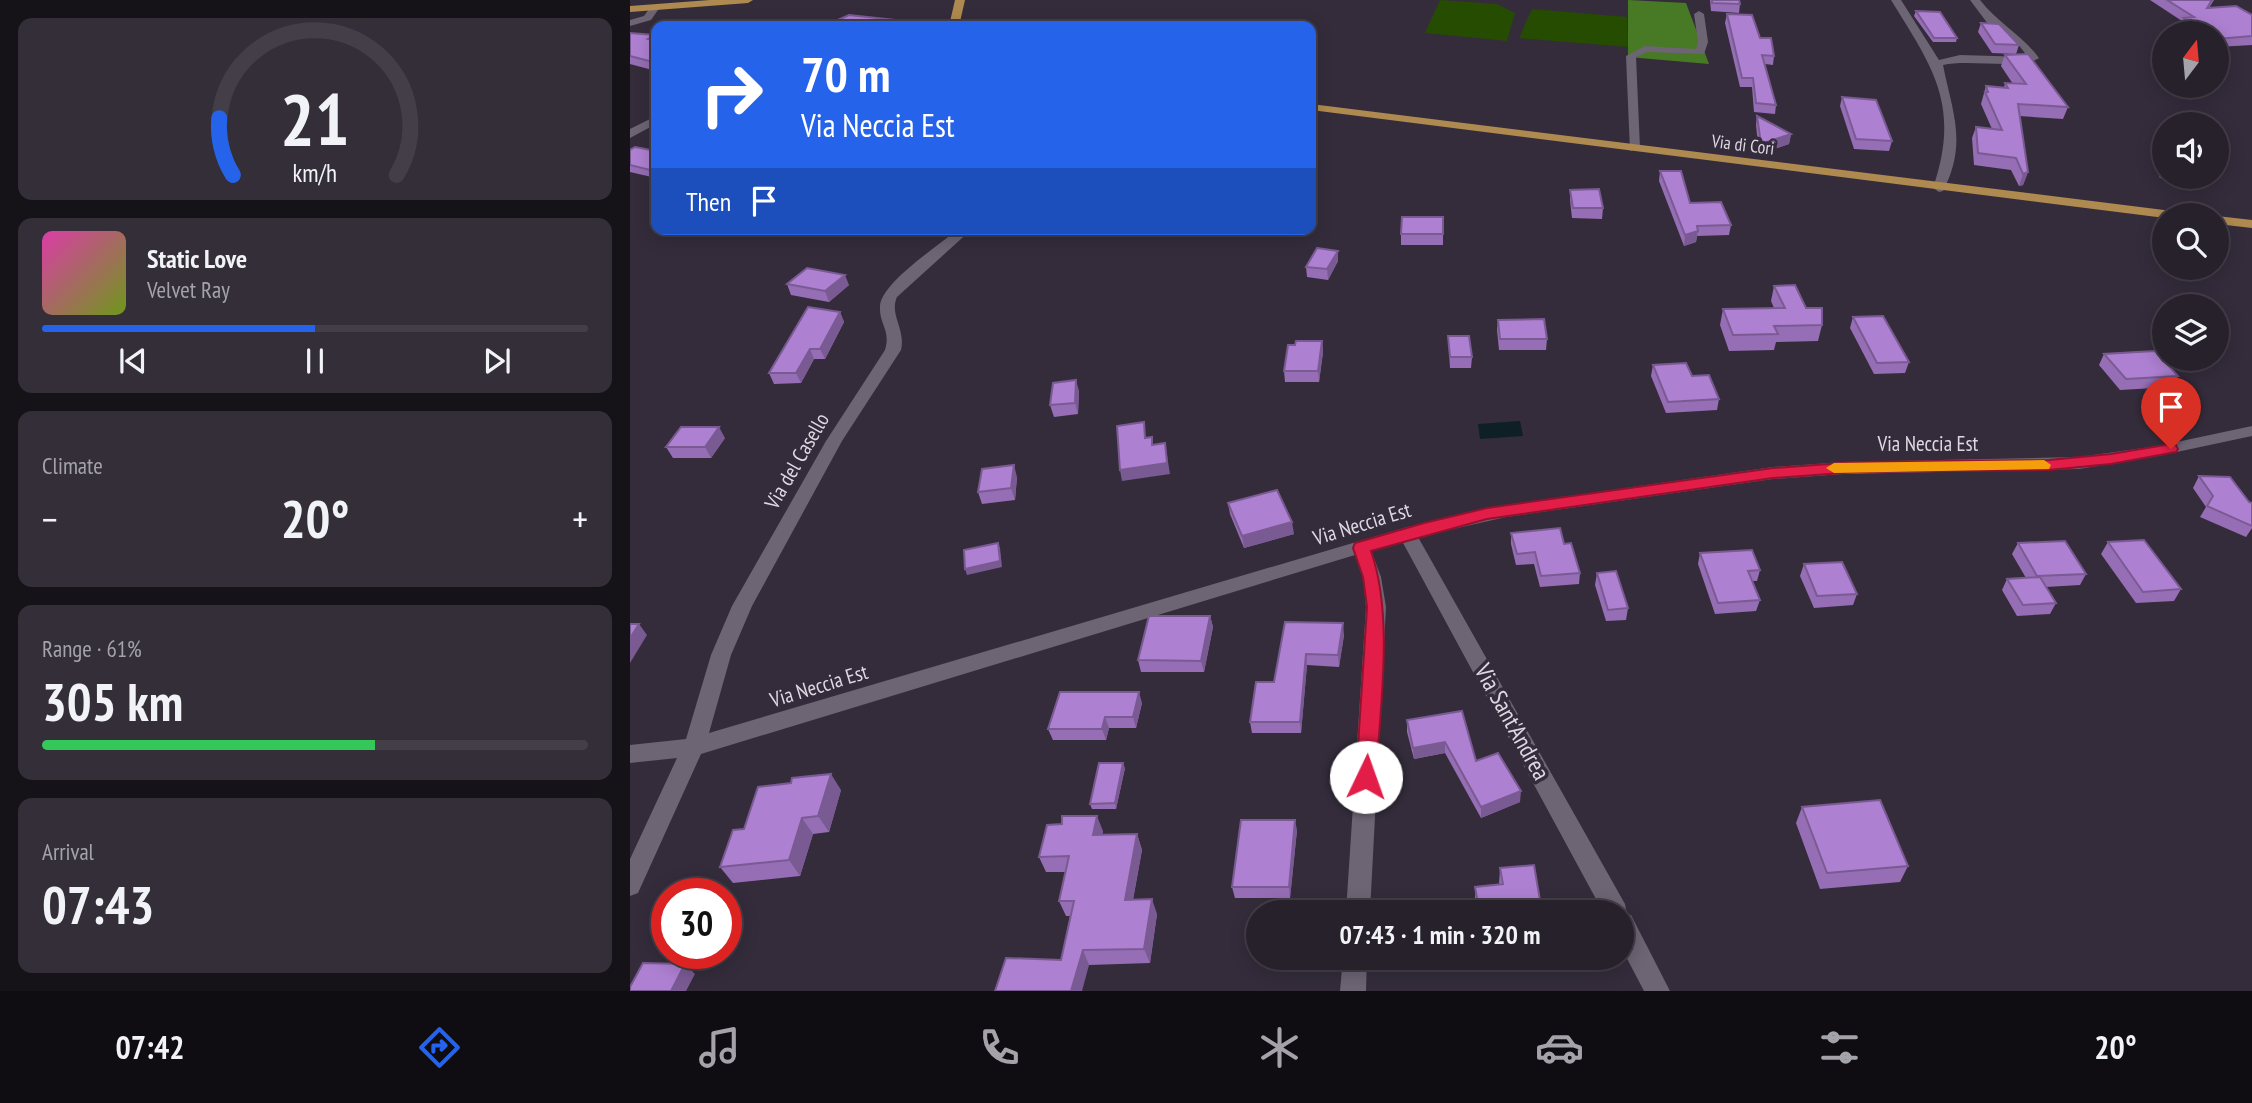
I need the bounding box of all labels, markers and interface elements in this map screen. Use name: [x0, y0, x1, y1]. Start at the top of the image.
north arrow: [2152, 21, 2230, 98]
map controls: [2152, 21, 2229, 371]
text: 70 m: [801, 42, 890, 106]
icon: right: [686, 49, 777, 140]
text: 21: [280, 71, 350, 165]
text: Via Neccia Est: [801, 104, 955, 146]
button: sound: [2152, 112, 2229, 189]
street label: Via di Cori: [1709, 129, 1776, 160]
text: km/h: [293, 157, 337, 189]
icon: arrive: [745, 182, 783, 220]
text: Then: [686, 185, 731, 218]
button: search: [2152, 203, 2229, 280]
text: Static Love: [147, 242, 247, 275]
text: Velvet Ray: [147, 275, 230, 304]
button: layers: [2152, 294, 2229, 371]
icon: previous: [114, 342, 152, 380]
icon: pause: [296, 342, 334, 380]
icon: next: [478, 342, 516, 380]
pin: [2141, 377, 2201, 449]
icon: arrive: [2152, 388, 2190, 426]
street label: Via del Casello: [758, 408, 835, 515]
street label: Via Neccia Est: [1877, 430, 1979, 457]
text: Climate: [42, 451, 103, 480]
text: 20°: [281, 485, 349, 552]
text: −: [42, 494, 58, 543]
text: +: [572, 494, 588, 543]
street label: Via Neccia Est: [1309, 496, 1414, 551]
text: Range · 61%: [42, 634, 142, 663]
street label: Via Sant'Andrea: [1467, 657, 1557, 785]
street label: Via Neccia Est: [766, 658, 871, 713]
text: 305 km: [42, 668, 183, 735]
position arrow: [1329, 740, 1403, 814]
text: Arrival: [42, 837, 94, 866]
text: 07:43: [42, 871, 154, 938]
speed limit sign: 30: [651, 878, 742, 969]
text: 07:43 · 1 min · 320 m: [1340, 918, 1540, 951]
icon: directions: [415, 1023, 464, 1072]
icon: music: [695, 1023, 744, 1072]
icon: phone: [975, 1023, 1024, 1072]
icon: climate: [1255, 1023, 1304, 1072]
icon: car: [1535, 1023, 1584, 1072]
icon: filters: [1815, 1023, 1864, 1072]
text: 07:42: [115, 1026, 185, 1068]
text: 20°: [2094, 1026, 2137, 1068]

